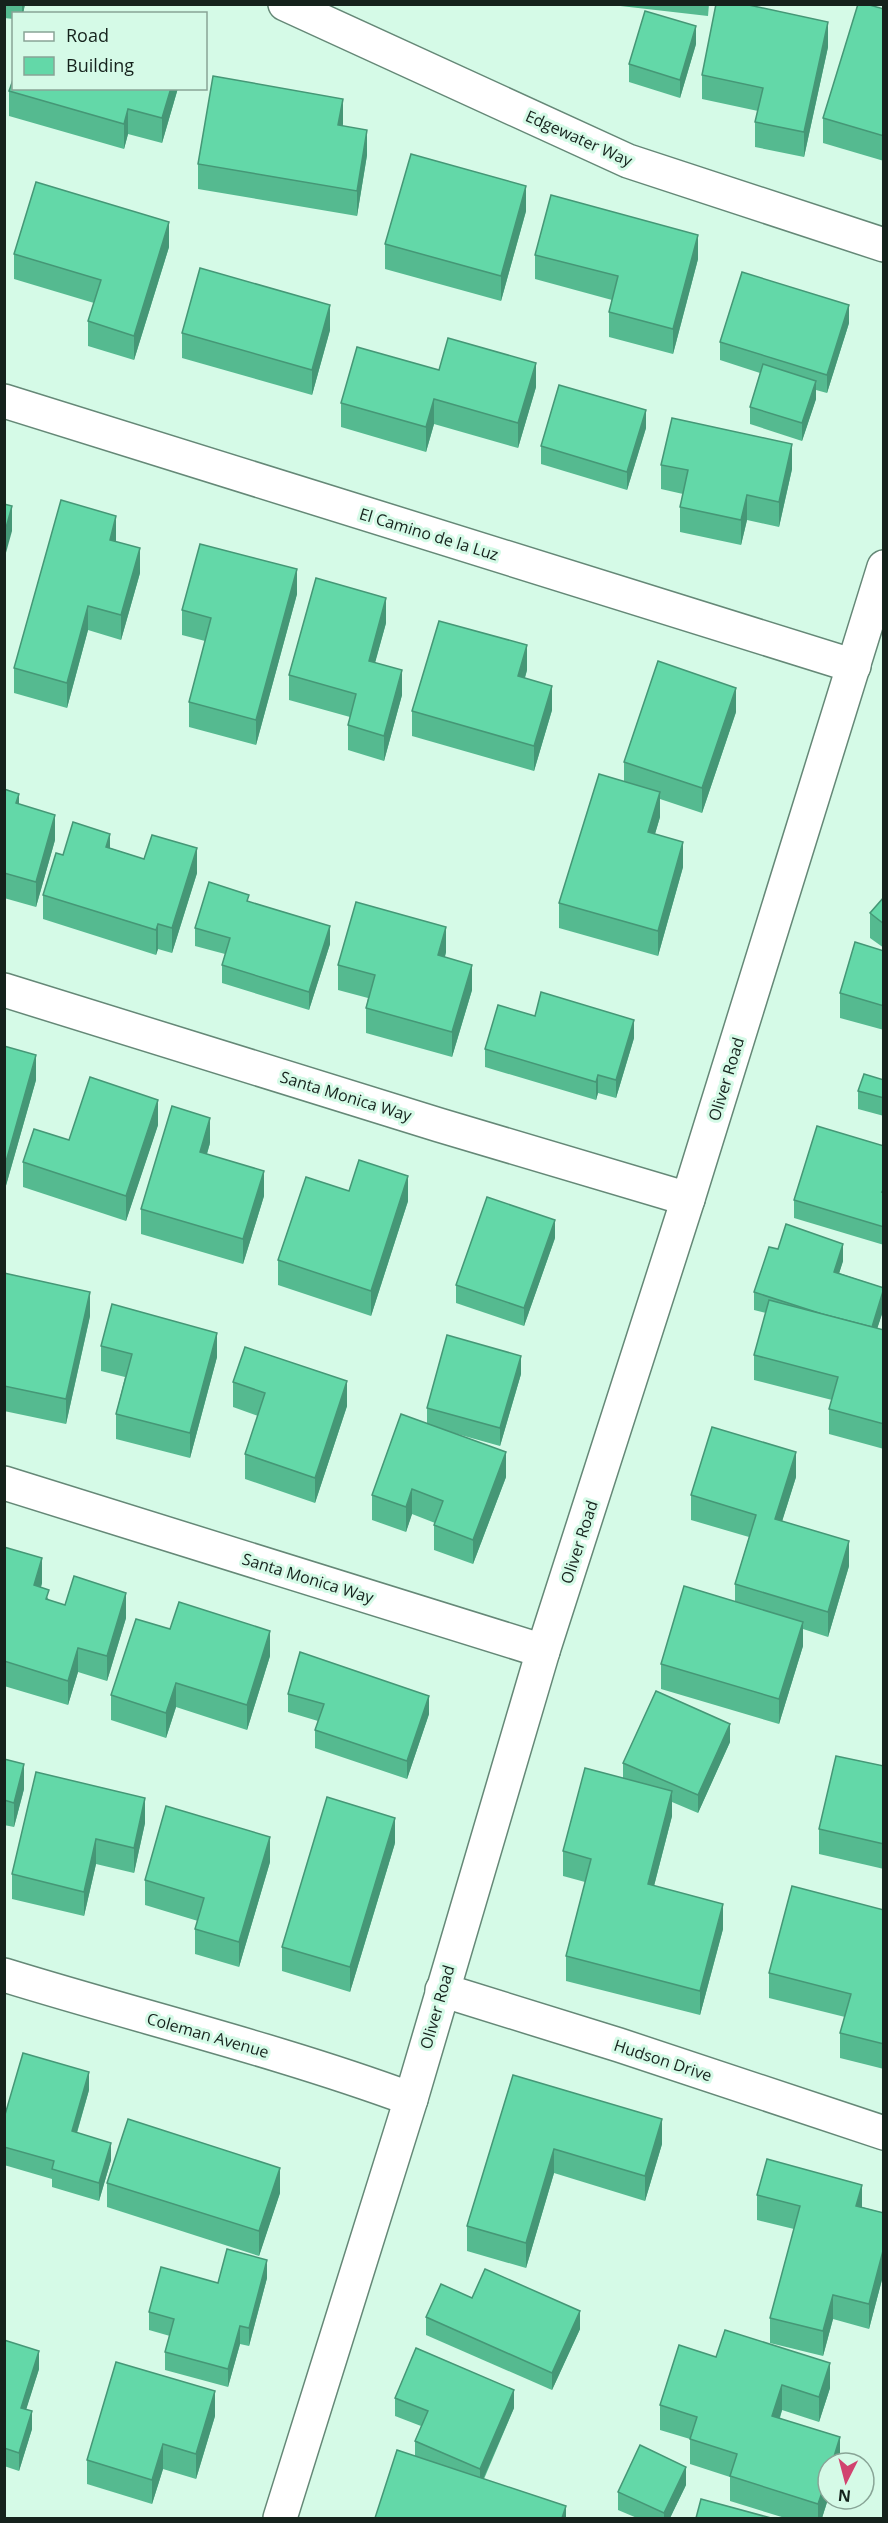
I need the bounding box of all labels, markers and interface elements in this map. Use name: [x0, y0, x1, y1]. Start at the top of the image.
legend: [12, 12, 207, 90]
text: Road: [66, 23, 109, 47]
text: Building: [66, 53, 134, 77]
street label: Edgewater Way: [522, 105, 637, 172]
street label: El Camino de la Luz: [357, 502, 501, 566]
street label: Oliver Road: [703, 1034, 749, 1124]
street label: Santa Monica Way: [278, 1066, 415, 1127]
street label: Oliver Road: [555, 1498, 603, 1586]
street label: Santa Monica Way: [240, 1548, 377, 1609]
street label: Oliver Road: [415, 1962, 459, 2052]
street label: Coleman Avenue: [144, 2007, 272, 2063]
street label: Hudson Drive: [611, 2034, 715, 2086]
north arrow: [816, 2451, 876, 2511]
text: N: [837, 2484, 852, 2508]

